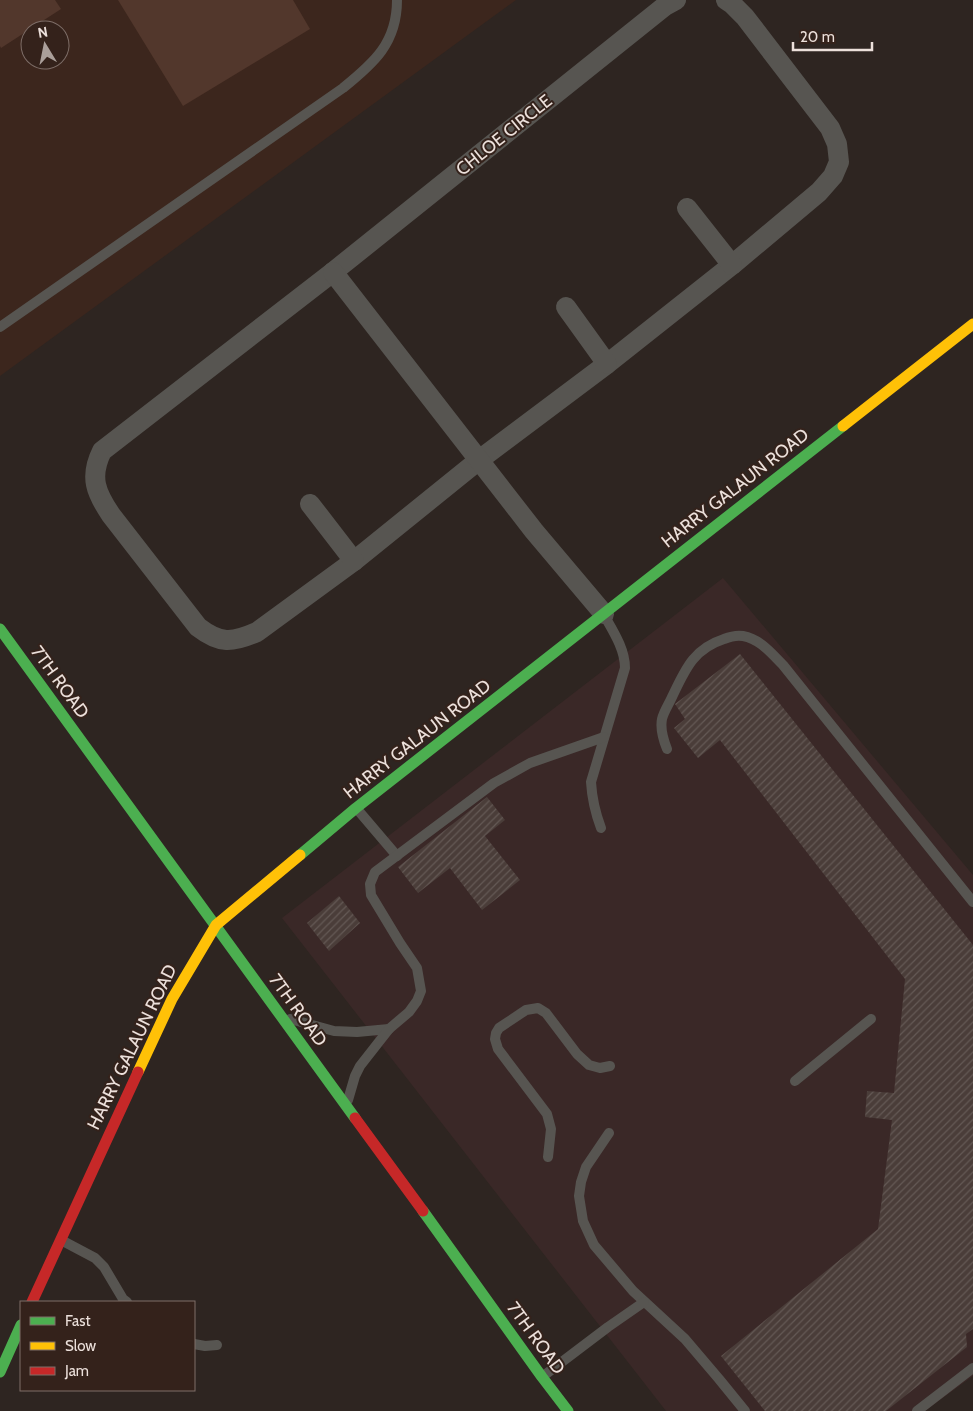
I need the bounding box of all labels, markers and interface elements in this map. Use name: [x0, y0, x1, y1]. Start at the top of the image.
north arrow: [20, 20, 70, 70]
scale bar: [793, 20, 872, 52]
text: N: [36, 22, 49, 42]
text: 20 m: [800, 28, 835, 46]
street label: CHLOE CIRCLE: [452, 90, 556, 180]
street label: HARRY GALAUN ROAD: [657, 424, 813, 552]
street label: 7TH ROAD: [26, 641, 94, 723]
street label: HARRY GALAUN ROAD: [339, 675, 495, 803]
street label: HARRY GALAUN ROAD: [82, 961, 182, 1133]
street label: 7TH ROAD: [264, 969, 332, 1051]
street label: 7TH ROAD: [502, 1297, 570, 1379]
legend: [20, 1301, 195, 1391]
text: Fast: [65, 1312, 90, 1330]
text: Slow: [65, 1337, 96, 1355]
text: Jam: [64, 1362, 89, 1380]

